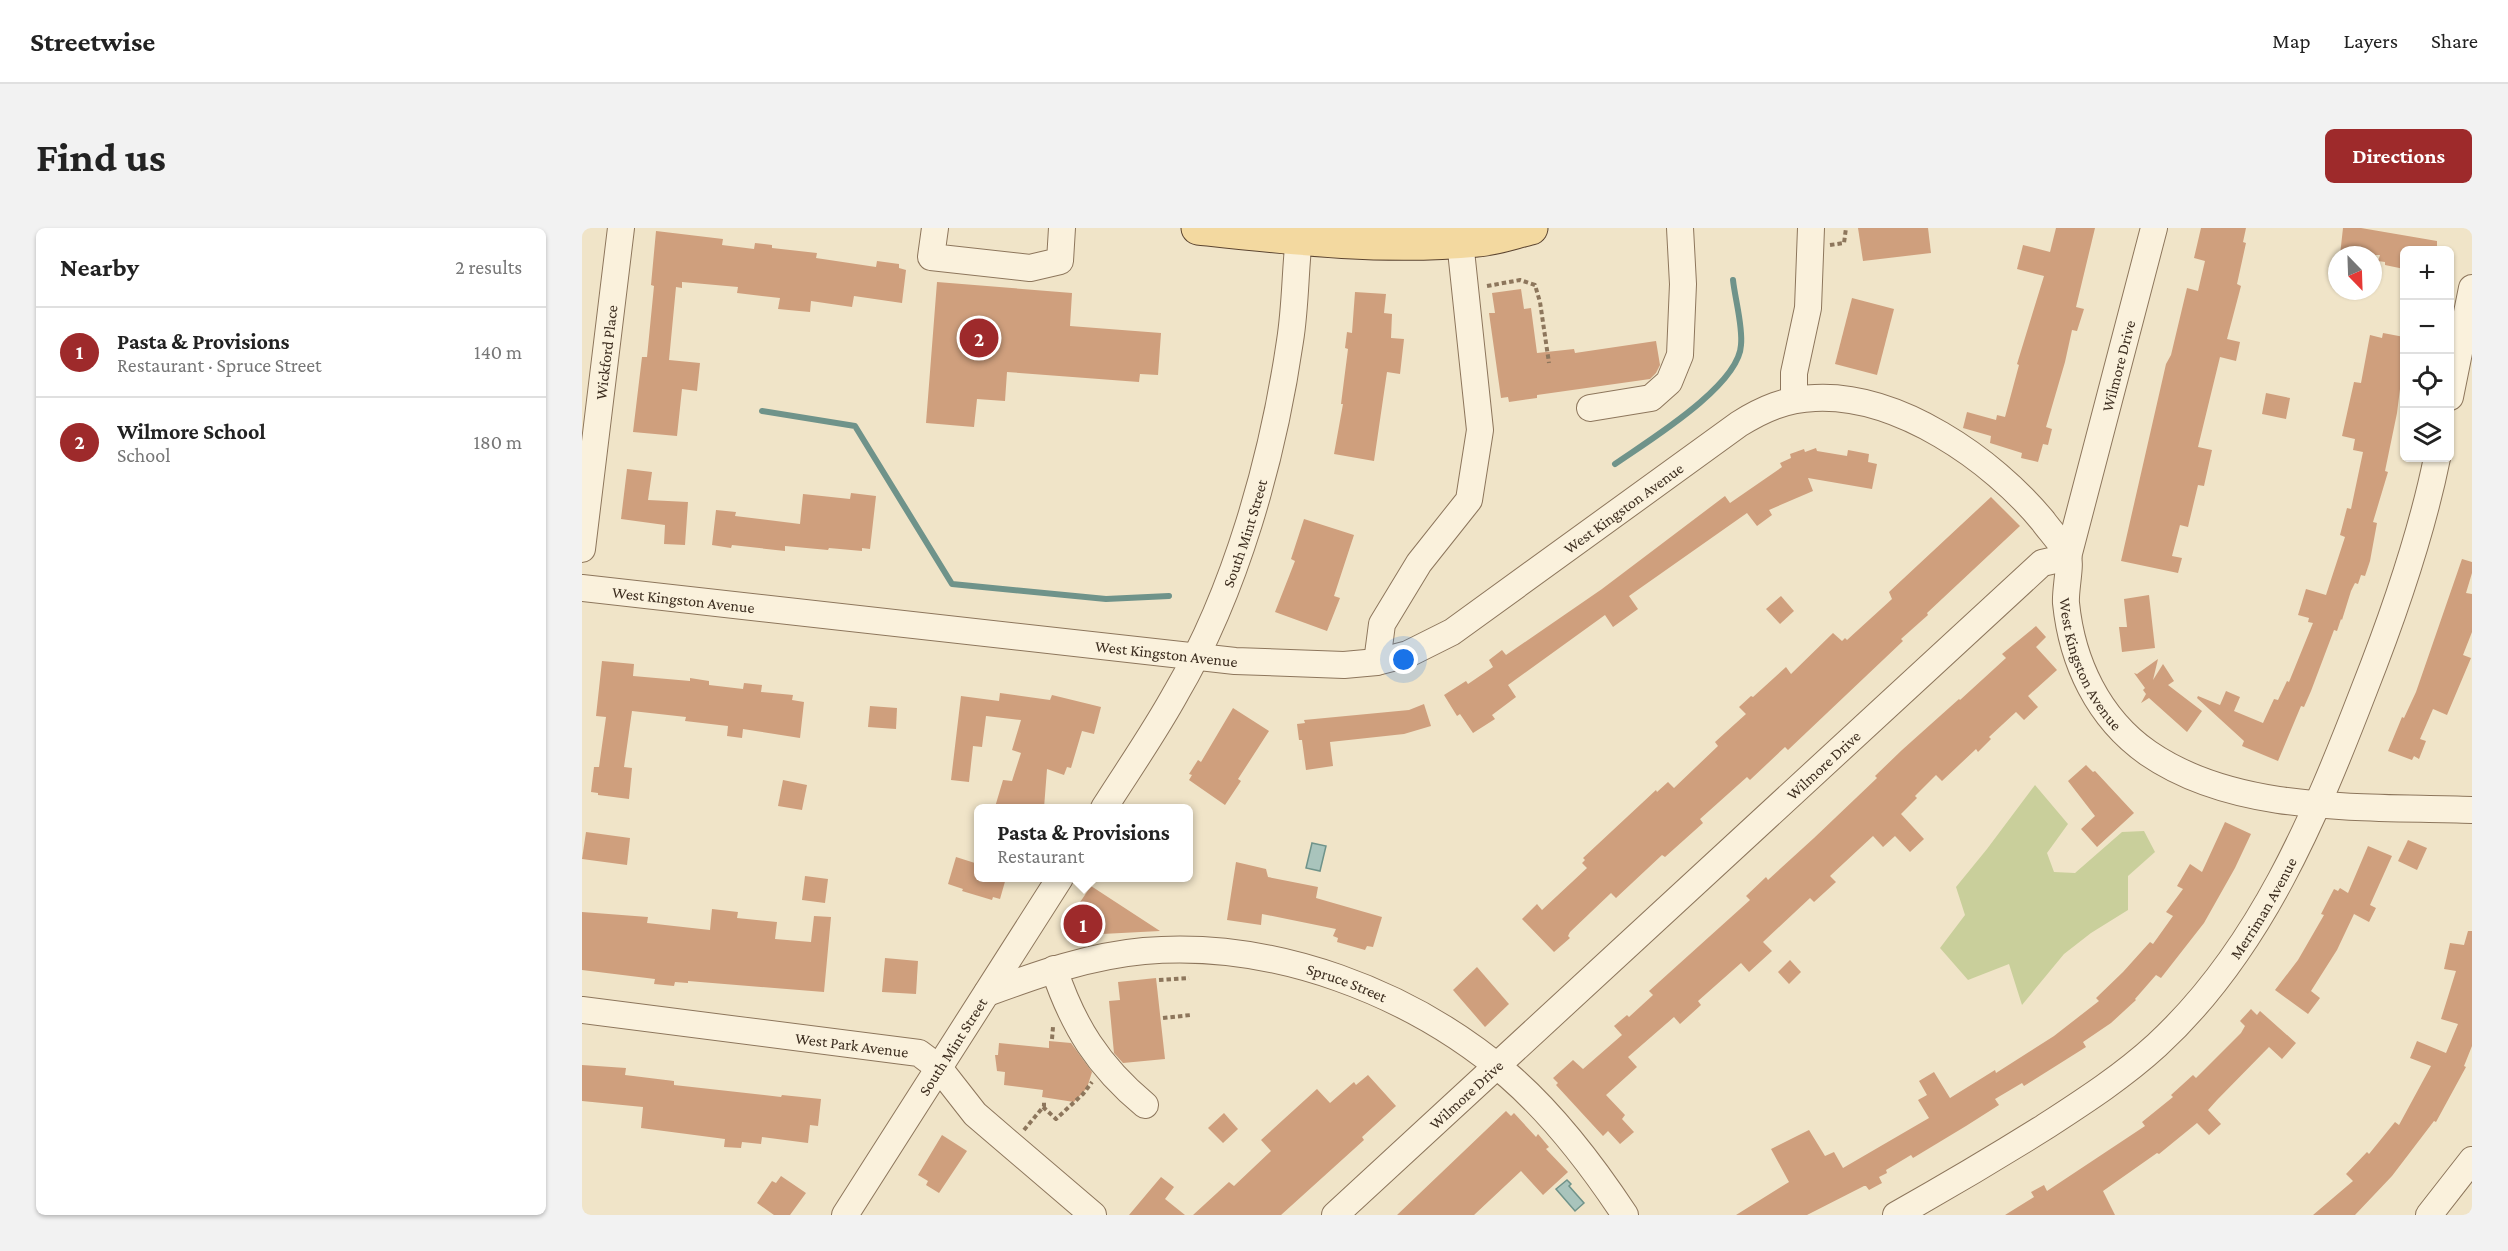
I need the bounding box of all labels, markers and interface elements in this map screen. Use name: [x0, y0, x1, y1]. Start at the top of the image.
text: Streetwise: [30, 26, 155, 57]
text: Map: [2272, 29, 2311, 53]
text: Layers: [2344, 29, 2398, 53]
text: Share: [2431, 29, 2478, 53]
button: Directions: [2325, 129, 2472, 183]
text: Find us: [36, 133, 166, 180]
north arrow: [2328, 246, 2382, 300]
map controls: [2400, 246, 2454, 462]
button: +: [2400, 246, 2454, 300]
text: Nearby: [60, 253, 139, 282]
text: 2 results: [455, 256, 522, 278]
button: −: [2400, 300, 2454, 354]
street label: Wickford Place: [592, 304, 620, 401]
pin: 2: [960, 316, 998, 360]
street label: Wilmore Drive: [2098, 318, 2138, 413]
text: Pasta & Provisions: [117, 329, 290, 354]
text: 1: [76, 341, 83, 363]
text: 140 m: [474, 341, 522, 363]
text: Restaurant · Spruce Street: [117, 354, 322, 376]
button: locate: [2400, 354, 2454, 408]
button: layers: [2400, 408, 2454, 462]
text: Wilmore School: [117, 419, 266, 444]
text: 2: [74, 431, 85, 453]
text: 180 m: [473, 431, 522, 453]
text: School: [117, 444, 170, 466]
street label: West Kingston Avenue: [1560, 459, 1686, 557]
street label: South Mint Street: [1219, 477, 1270, 590]
street label: West Kingston Avenue: [611, 583, 756, 616]
street label: West Kingston Avenue: [2057, 597, 2125, 733]
street label: West Kingston Avenue: [1094, 637, 1239, 670]
your location: [1389, 645, 1418, 674]
street label: Wilmore Drive: [1783, 727, 1863, 803]
popup: [974, 804, 1193, 882]
text: Pasta & Provisions: [997, 820, 1170, 845]
text: Restaurant: [997, 845, 1084, 867]
street label: Merriman Avenue: [2226, 855, 2299, 962]
pin: 1: [1064, 902, 1102, 946]
street label: Spruce Street: [1305, 960, 1390, 1005]
street label: South Mint Street: [915, 994, 990, 1098]
street label: West Park Avenue: [794, 1029, 910, 1060]
street label: Wilmore Drive: [1426, 1056, 1506, 1132]

